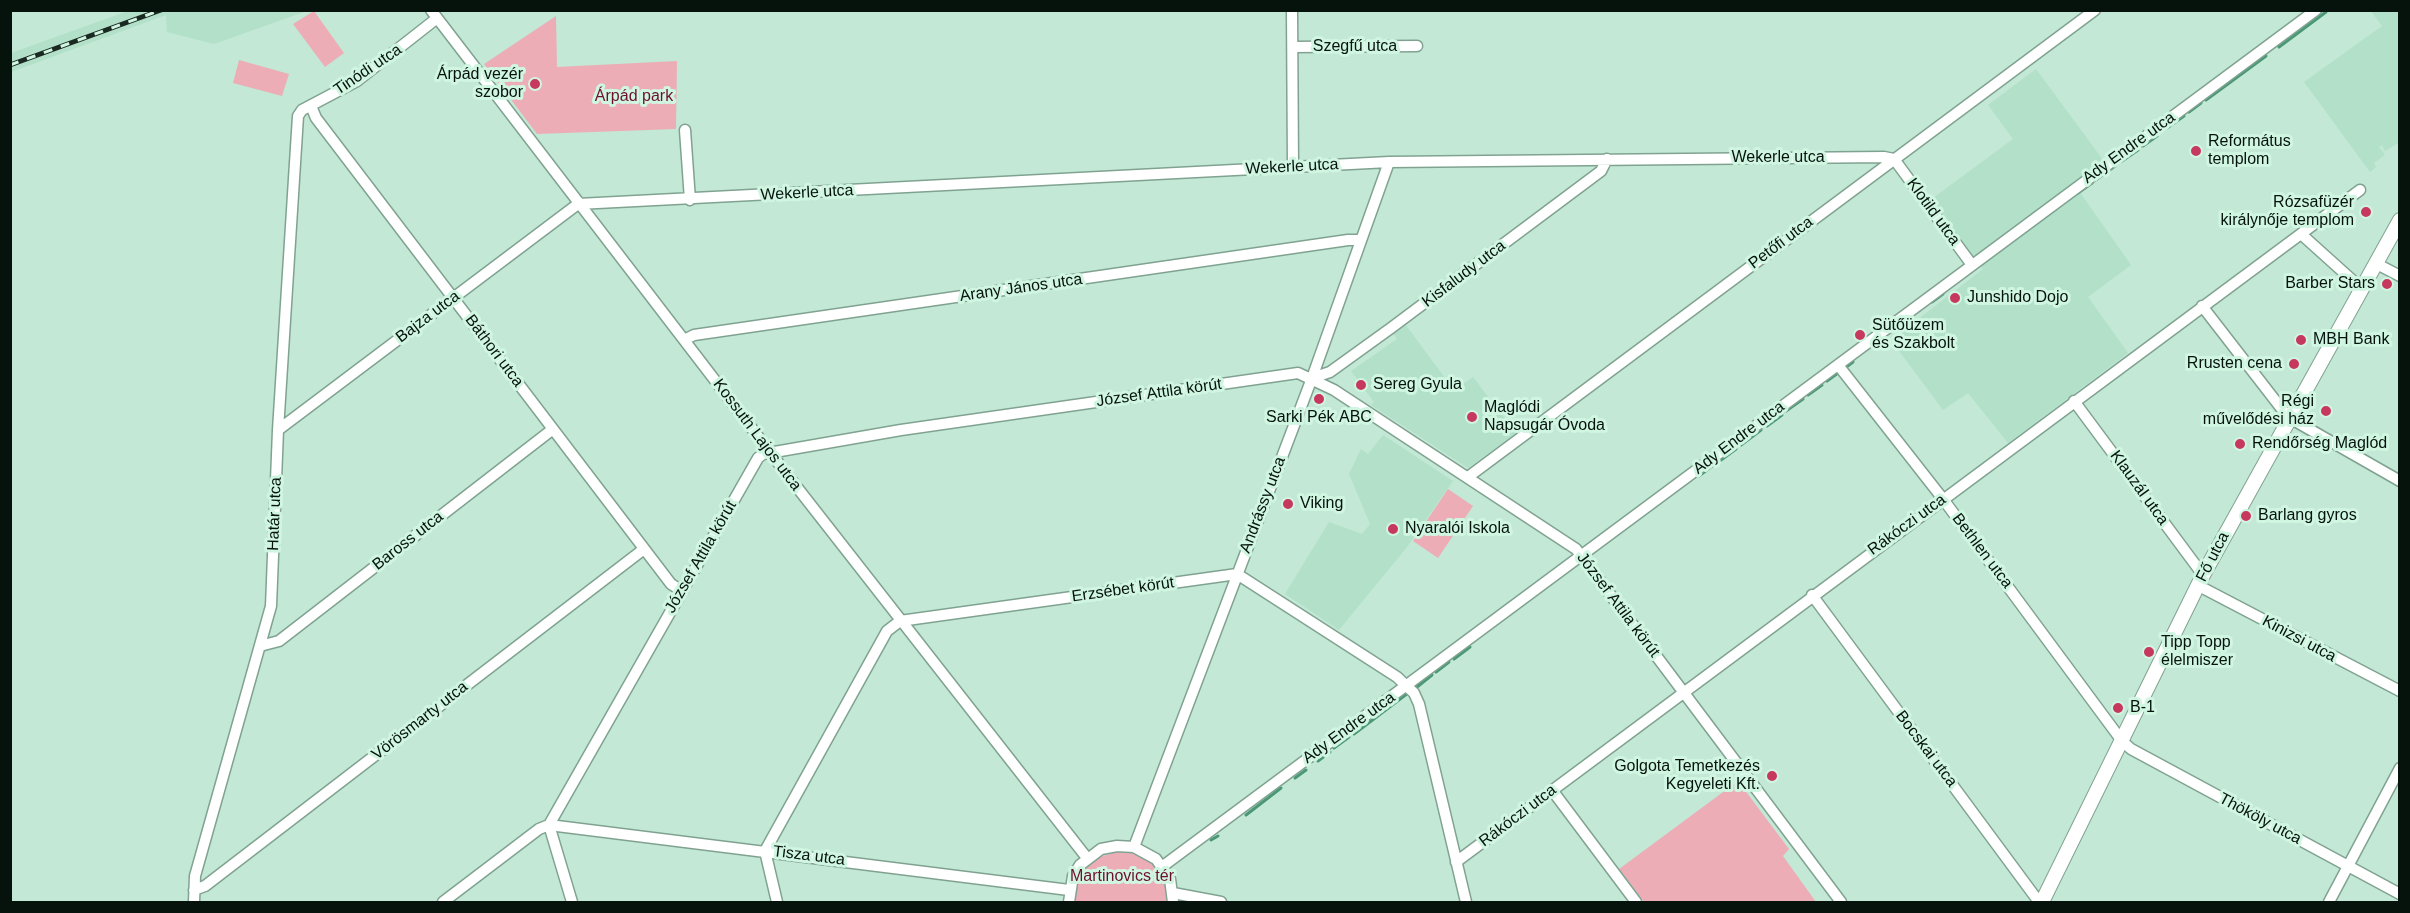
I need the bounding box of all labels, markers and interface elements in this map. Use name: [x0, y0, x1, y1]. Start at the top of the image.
street label: Szegfű utca: [1313, 37, 1397, 57]
street label: Tinódi utca: [330, 40, 406, 100]
place label: Árpád vezér szobor: [437, 65, 523, 103]
marker: Árpád vezér szobor: [528, 77, 542, 91]
park label: Árpád park: [595, 87, 673, 107]
street label: Ady Endre utca: [2079, 108, 2179, 188]
place label: Református templom: [2208, 132, 2291, 170]
marker: Református templom: [2189, 144, 2203, 158]
street label: Wekerle utca: [1731, 148, 1825, 168]
street label: Wekerle utca: [1245, 155, 1339, 179]
street label: Klotild utca: [1902, 175, 1964, 249]
street label: Wekerle utca: [760, 181, 854, 205]
place label: Rózsafüzér királynője templom: [2221, 193, 2354, 231]
marker: Rózsafüzér királynője templom: [2359, 205, 2373, 219]
street label: Petőfi utca: [1745, 213, 1817, 273]
street label: Kisfaludy utca: [1418, 236, 1510, 312]
street label: Arany János utca: [958, 270, 1084, 306]
place label: Barber Stars: [2285, 274, 2375, 294]
marker: Barber Stars: [2380, 277, 2394, 291]
street label: Bajza utca: [392, 287, 464, 347]
place label: Junshido Dojo: [1967, 288, 2068, 308]
marker: Junshido Dojo: [1948, 291, 1962, 305]
street label: Báthori utca: [461, 311, 527, 391]
place label: Sütőüzem és Szakbolt: [1872, 316, 1955, 354]
marker: Sütőüzem és Szakbolt: [1853, 328, 1867, 342]
place label: MBH Bank: [2313, 330, 2389, 350]
marker: MBH Bank: [2294, 333, 2308, 347]
place label: Rrusten cena: [2187, 354, 2282, 374]
marker: Rrusten cena: [2287, 357, 2301, 371]
street label: Kossuth Lajos utca: [709, 375, 805, 495]
street label: József Attila körút: [1095, 375, 1223, 411]
place label: Sereg Gyula: [1373, 375, 1462, 395]
marker: Sereg Gyula: [1354, 378, 1368, 392]
marker: Sarki Pék ABC: [1312, 392, 1326, 406]
place label: Régi művelődési ház: [2203, 392, 2314, 430]
street label: Ady Endre utca: [1690, 397, 1788, 479]
place label: Maglódi Napsugár Óvoda: [1484, 398, 1605, 436]
marker: Régi művelődési ház: [2319, 404, 2333, 418]
place label: Sarki Pék ABC: [1266, 408, 1372, 428]
marker: Maglódi Napsugár Óvoda: [1465, 410, 1479, 424]
place label: Rendőrség Maglód: [2252, 434, 2387, 454]
marker: Rendőrség Maglód: [2233, 437, 2247, 451]
street label: Klauzál utca: [2106, 447, 2172, 529]
street label: Andrássy utca: [1236, 454, 1290, 556]
street label: Határ utca: [264, 477, 286, 551]
street label: Rákóczi utca: [1864, 490, 1950, 560]
place label: Viking: [1300, 494, 1343, 514]
marker: Viking: [1281, 497, 1295, 511]
street label: József Attila körút: [661, 498, 741, 616]
place label: Barlang gyros: [2258, 506, 2357, 526]
street label: Baross utca: [369, 507, 447, 575]
marker: Barlang gyros: [2239, 509, 2253, 523]
street label: Bethlen utca: [1948, 510, 2016, 592]
place label: Nyaralói Iskola: [1405, 519, 1510, 539]
marker: Nyaralói Iskola: [1386, 522, 1400, 536]
street label: Fő utca: [2192, 529, 2234, 585]
street label: József Attila körút: [1572, 549, 1664, 661]
street label: Erzsébet körút: [1071, 573, 1175, 607]
street label: Kinizsi utca: [2259, 612, 2339, 666]
place label: Tipp Topp élelmiszer: [2161, 633, 2233, 671]
marker: Tipp Topp élelmiszer: [2142, 645, 2156, 659]
street label: Vörösmarty utca: [368, 678, 472, 764]
street label: Ady Endre utca: [1299, 688, 1399, 768]
place label: B-1: [2130, 698, 2155, 718]
marker: B-1: [2111, 701, 2125, 715]
street label: Bocskai utca: [1891, 707, 1961, 791]
place label: Golgota Temetkezés Kegyeleti Kft.: [1614, 757, 1760, 795]
marker: Golgota Temetkezés Kegyeleti Kft.: [1765, 769, 1779, 783]
street label: Rákóczi utca: [1476, 781, 1560, 851]
street label: Thököly utca: [2215, 789, 2305, 849]
street label: Tisza utca: [772, 842, 846, 870]
park label: Martinovics tér: [1070, 867, 1174, 887]

